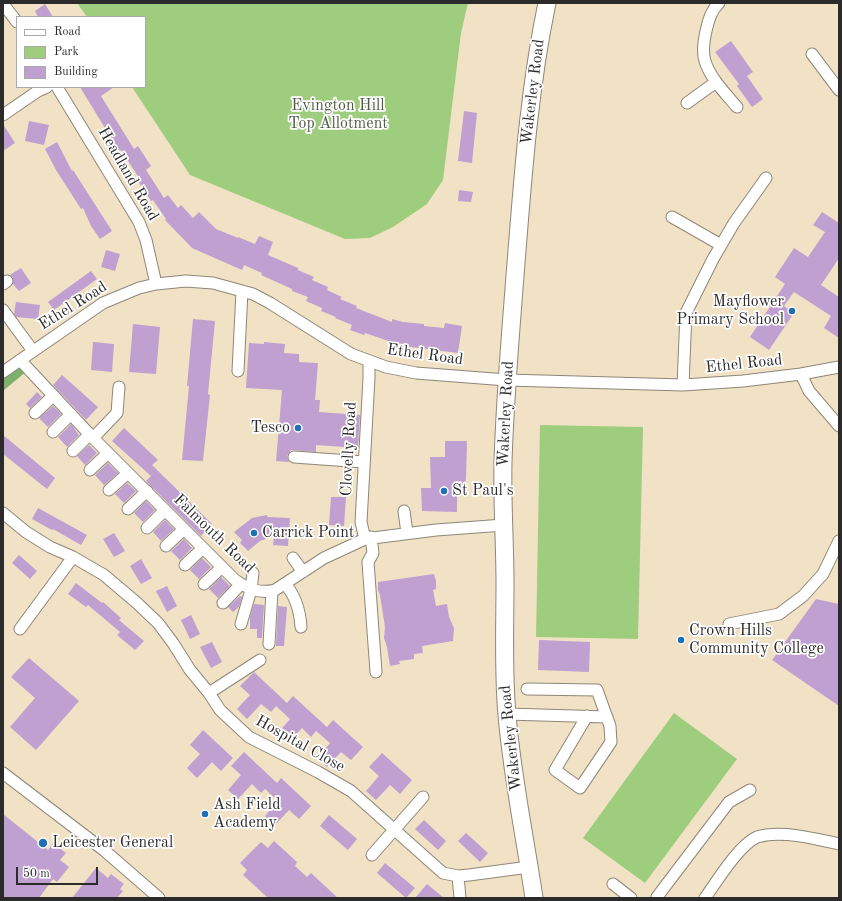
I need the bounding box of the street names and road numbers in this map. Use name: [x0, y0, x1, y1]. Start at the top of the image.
street label: Wakerley Road: [517, 38, 549, 146]
street label: Headland Road: [93, 123, 163, 225]
street label: Ethel Road: [35, 277, 111, 335]
street label: Ethel Road: [385, 340, 465, 370]
street label: Ethel Road: [705, 350, 783, 378]
street label: Wakerley Road: [494, 360, 518, 468]
street label: Clovelly Road: [337, 401, 361, 497]
street label: Falmouth Road: [169, 490, 259, 578]
street label: Wakerley Road: [496, 684, 526, 792]
street label: Hospital Close: [252, 711, 348, 777]

